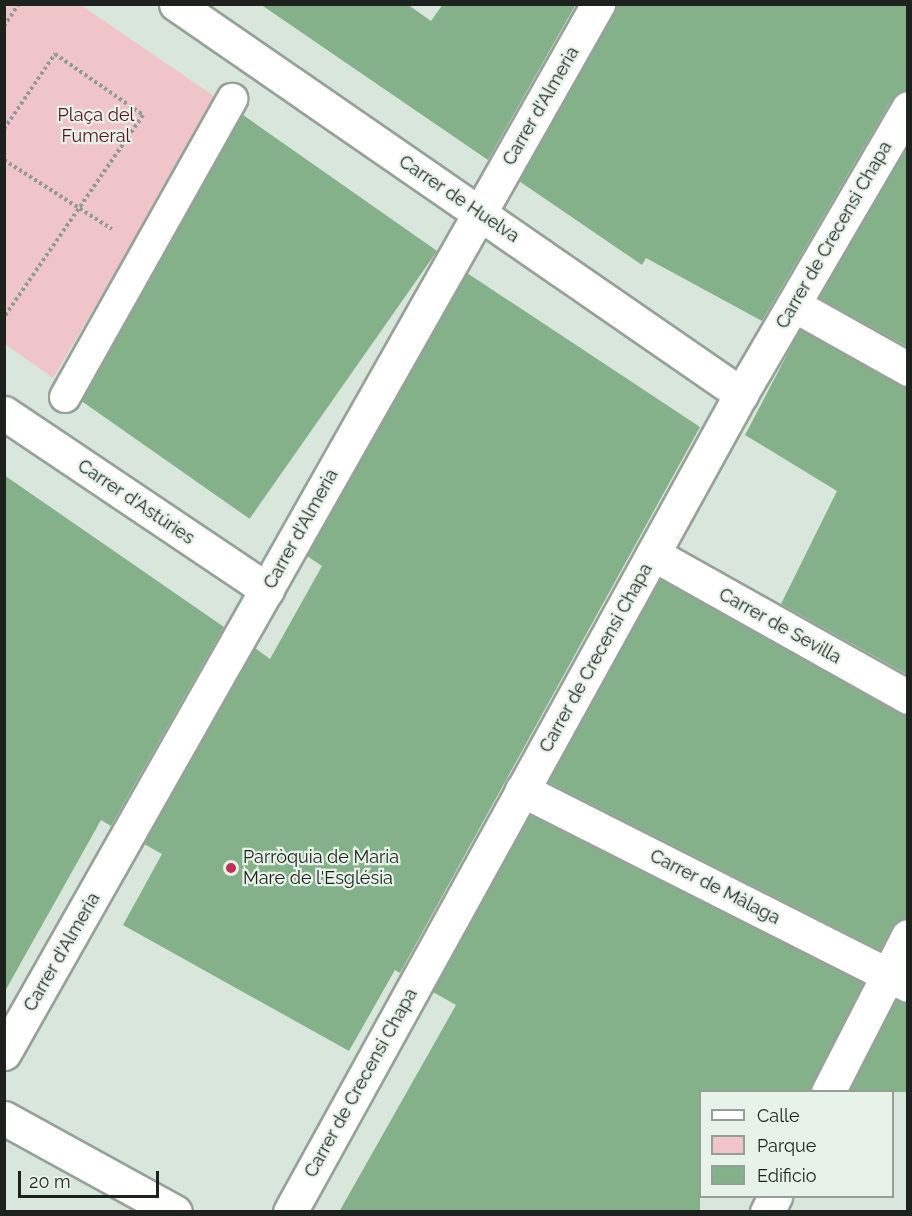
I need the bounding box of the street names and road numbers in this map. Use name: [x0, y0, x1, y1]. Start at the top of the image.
street label: Carrer d'Almeria: [498, 43, 584, 169]
street label: Carrer de Crecensi Chapa: [771, 137, 897, 333]
street label: Carrer de Huelva: [395, 151, 523, 247]
street label: Carrer d'Astúries: [73, 455, 199, 549]
street label: Carrer d'Almeria: [259, 465, 343, 593]
street label: Carrer de Crecensi Chapa: [535, 560, 657, 756]
street label: Carrer de Sevilla: [715, 583, 845, 669]
street label: Carrer de Màlaga: [646, 845, 784, 929]
street label: Carrer d'Almeria: [19, 889, 105, 1015]
street label: Carrer de Crecensi Chapa: [300, 985, 422, 1181]

